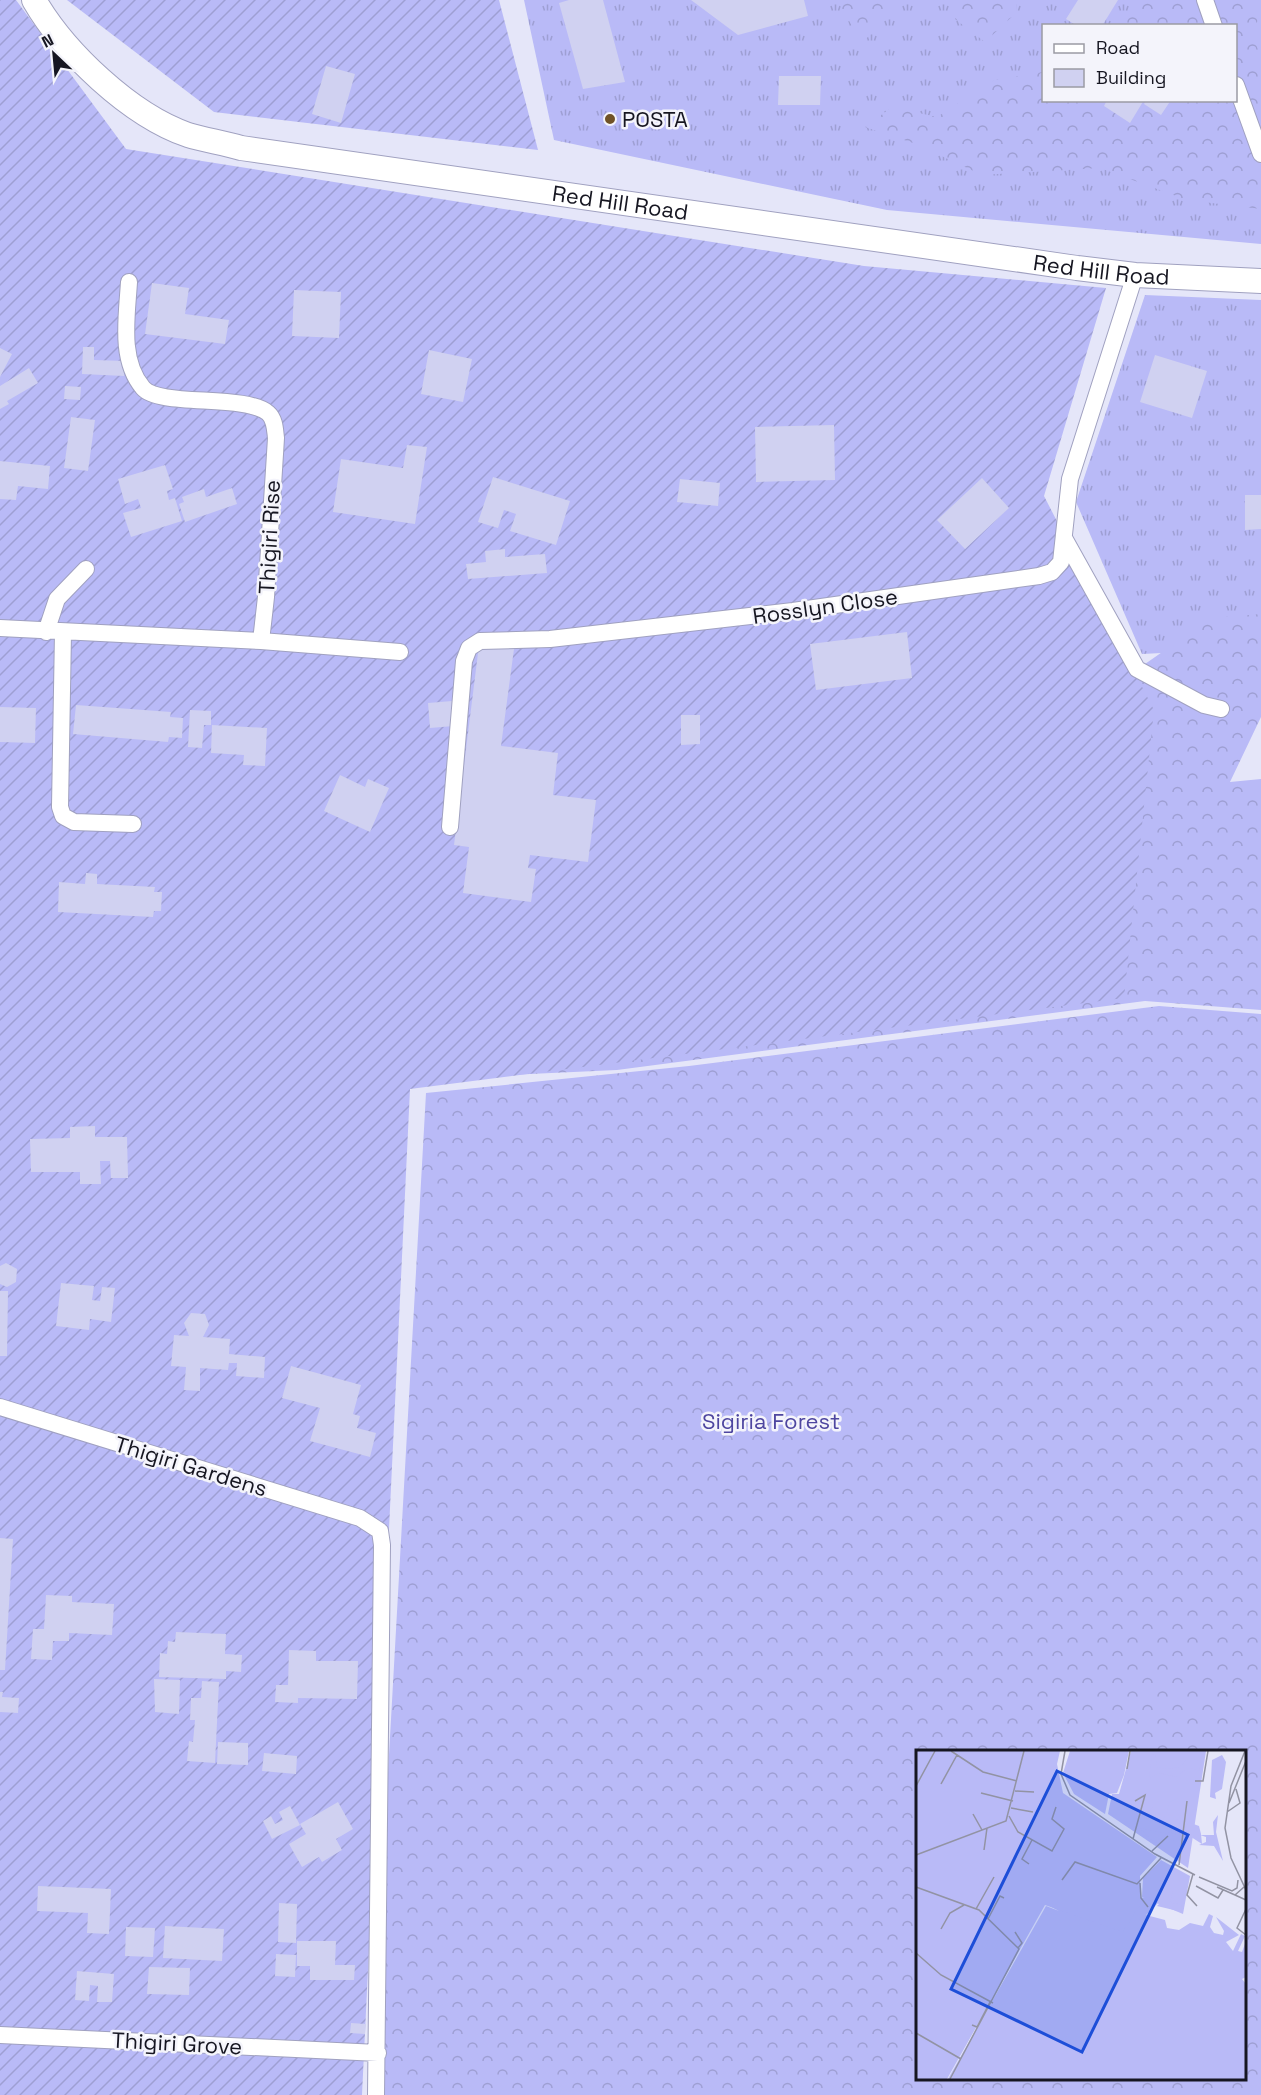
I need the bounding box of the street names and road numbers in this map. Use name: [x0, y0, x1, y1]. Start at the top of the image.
street label: Red Hill Road: [550, 179, 690, 226]
street label: Red Hill Road: [1032, 248, 1170, 291]
street label: Thigiri Rise: [252, 479, 286, 595]
street label: Rosslyn Close: [751, 582, 899, 630]
street label: Thigiri Gardens: [111, 1430, 271, 1502]
street label: Thigiri Grove: [111, 2026, 243, 2060]

